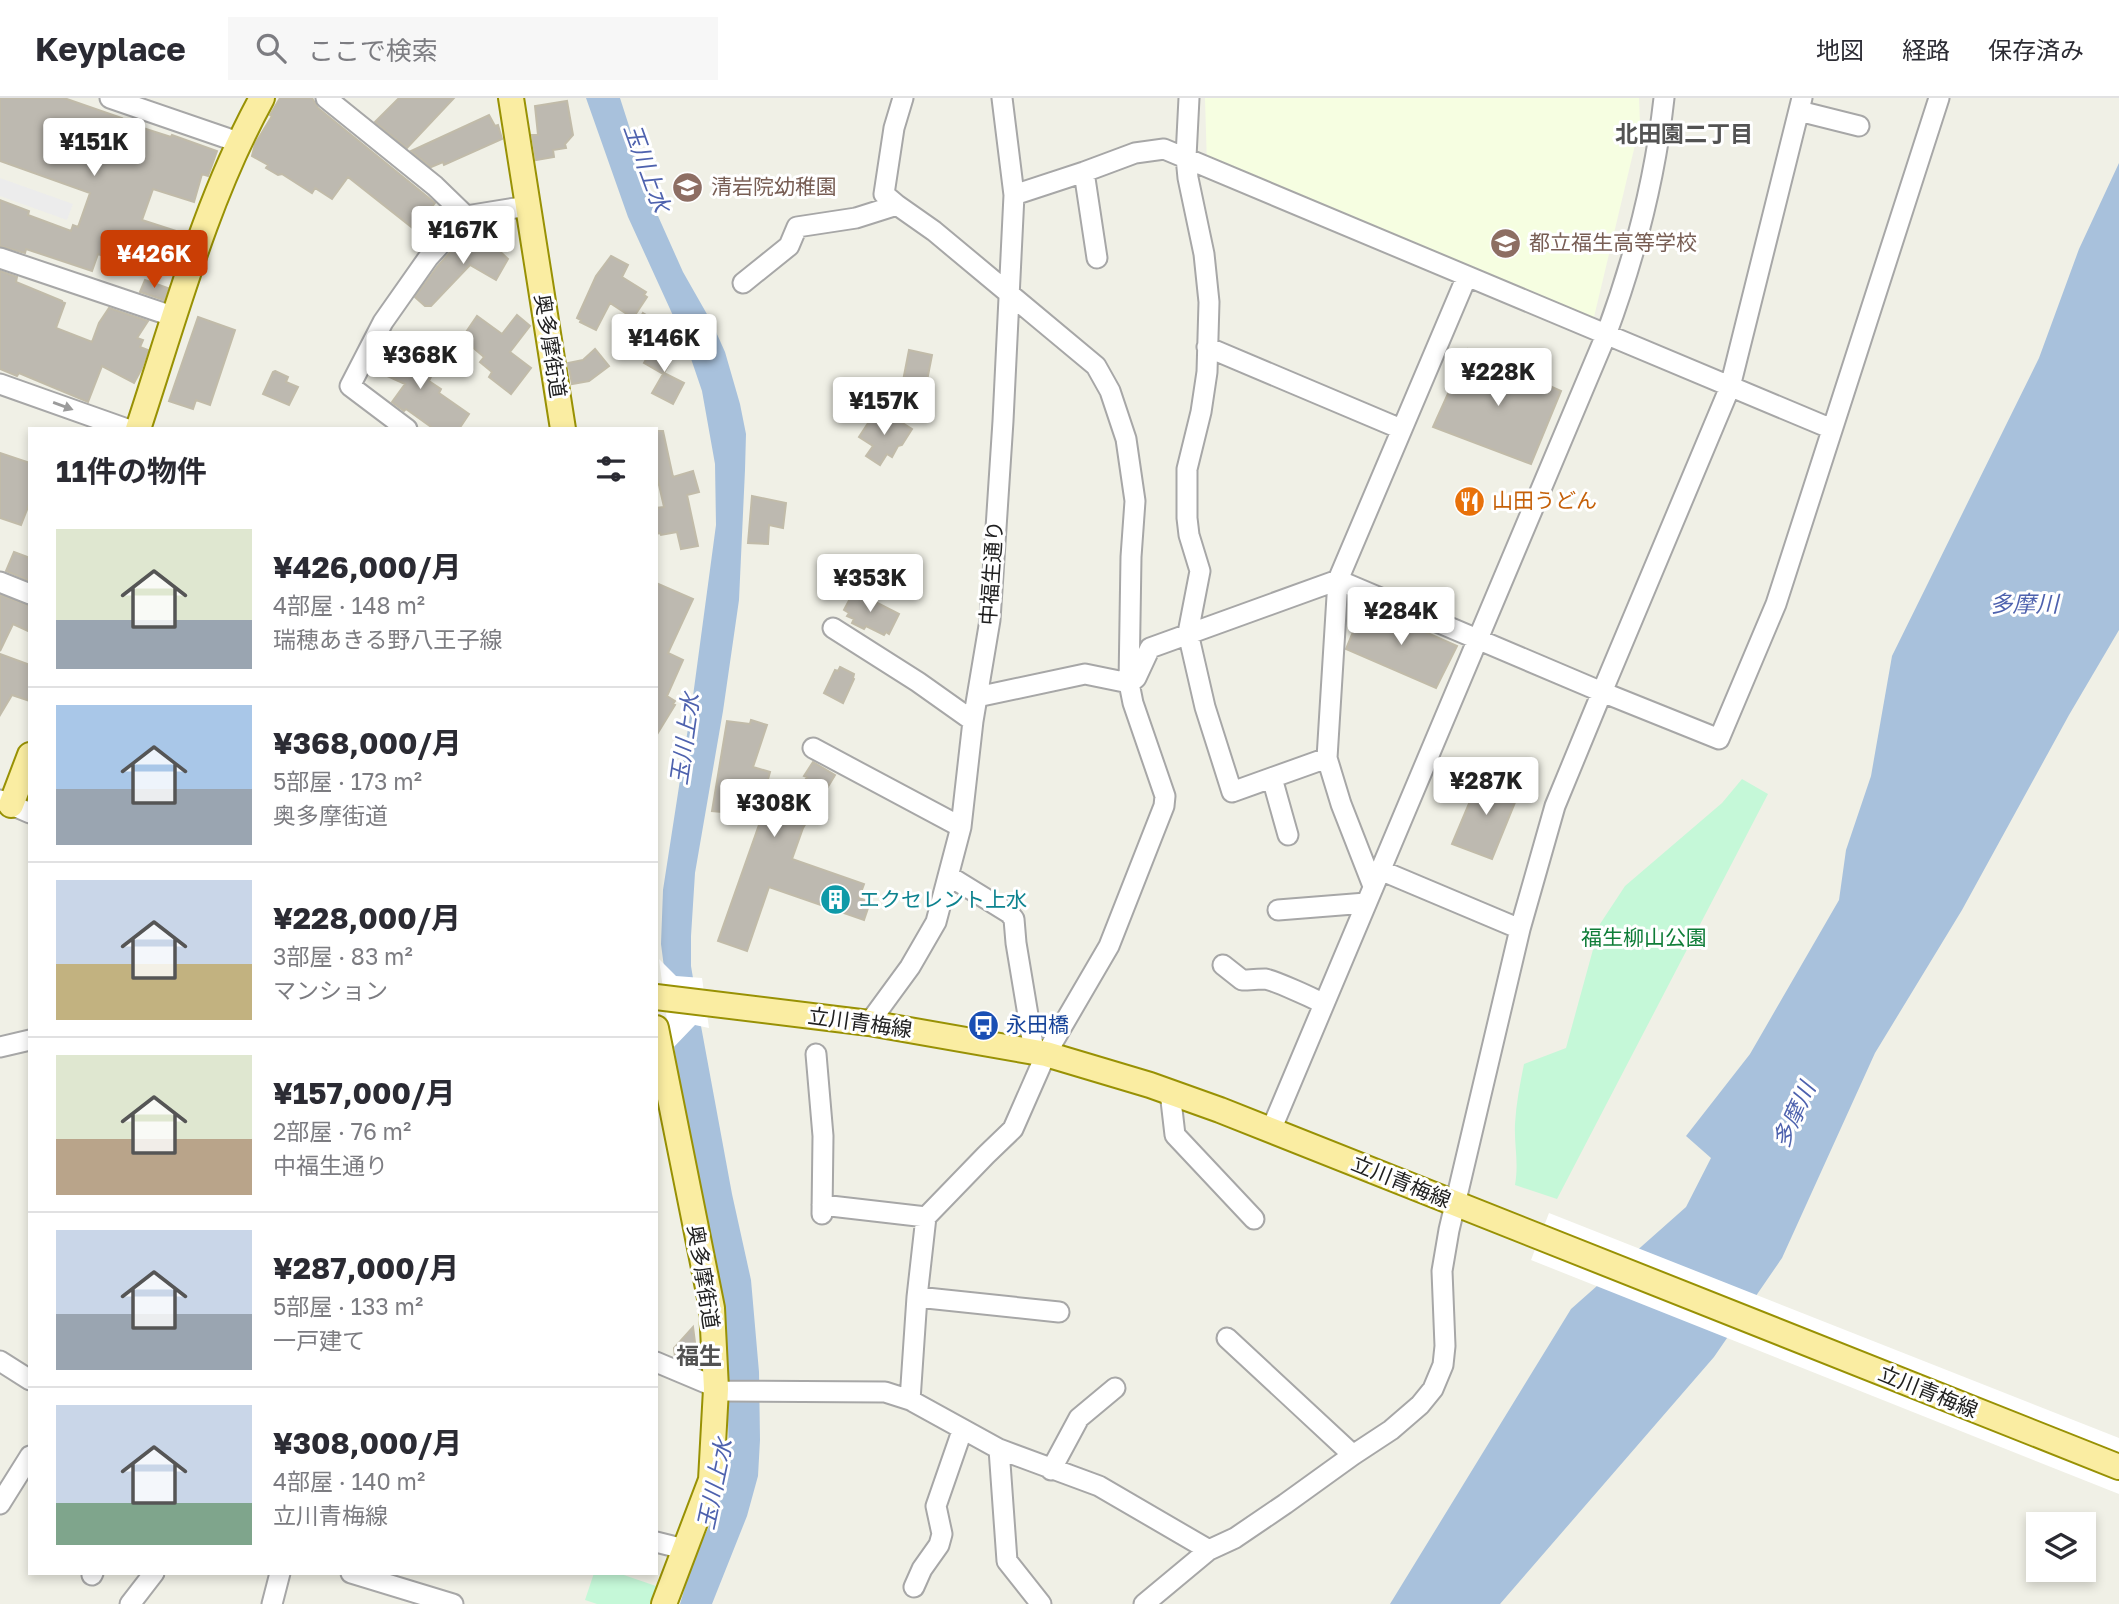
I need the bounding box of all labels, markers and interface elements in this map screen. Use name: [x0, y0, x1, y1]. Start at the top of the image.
search box: [228, 17, 718, 80]
text: Keyplace: [35, 29, 186, 68]
icon: search: [252, 29, 290, 67]
text: ここで検索: [308, 35, 438, 66]
text: 地図: [1816, 35, 1864, 64]
text: 経路: [1902, 35, 1950, 64]
text: 保存済み: [1988, 35, 2084, 64]
pin: ¥151K: [45, 118, 143, 178]
district label: 北田園二丁目: [1615, 119, 1753, 147]
water label: 玉川上水: [619, 120, 678, 218]
text: ¥151K: [59, 127, 129, 155]
school or university icon: 清岩院幼稚園: [671, 170, 705, 204]
place label: 清岩院幼稚園: [711, 173, 837, 199]
pin: ¥167K: [414, 206, 512, 266]
text: ¥167K: [428, 215, 498, 243]
school or university icon: 都立福生高等学校: [1489, 226, 1523, 260]
place label: 都立福生高等学校: [1529, 229, 1697, 255]
pin: ¥426K: [105, 230, 203, 290]
text: ¥426K: [117, 239, 191, 267]
street label: 奥多摩街道: [530, 292, 572, 400]
pin: ¥146K: [615, 314, 713, 374]
text: ¥146K: [628, 323, 700, 351]
pin: ¥368K: [371, 331, 469, 391]
text: ¥368K: [382, 340, 458, 368]
pin: ¥228K: [1449, 348, 1547, 408]
text: ¥228K: [1461, 357, 1535, 385]
pin: ¥157K: [835, 378, 933, 437]
text: ¥157K: [849, 386, 919, 414]
one-way arrow: [53, 401, 74, 412]
icon: filters: [592, 450, 630, 488]
text: 11件の物件: [56, 453, 207, 489]
restaurant icon: 山田うどん: [1452, 484, 1486, 518]
place label: 山田うどん: [1492, 487, 1597, 513]
street label: 中福生通り: [974, 520, 1008, 626]
text: ¥426,000/月: [273, 549, 461, 585]
pin: ¥353K: [821, 554, 919, 614]
icon: home: [112, 557, 196, 641]
text: ¥353K: [833, 563, 907, 591]
pin: ¥284K: [1352, 588, 1450, 647]
water label: 多摩川: [1990, 589, 2062, 617]
text: 4部屋 · 148 m²: [273, 591, 425, 619]
text: ¥284K: [1364, 596, 1438, 624]
text: 瑞穂あきる野八王子線: [273, 625, 503, 653]
water label: 玉川上水: [664, 688, 705, 786]
text: ¥368,000/月: [273, 725, 462, 761]
icon: home: [112, 733, 196, 817]
pin: ¥287K: [1437, 758, 1535, 817]
text: ¥287K: [1449, 766, 1523, 794]
text: 5部屋 · 173 m²: [273, 767, 422, 795]
pin: ¥308K: [725, 780, 823, 839]
text: ¥308K: [736, 788, 812, 816]
text: 奥多摩街道: [273, 801, 388, 829]
building icon: エクセレント上水: [819, 883, 853, 917]
place label: エクセレント上水: [859, 886, 1027, 912]
text: ¥228,000/月: [273, 900, 461, 936]
icon: home: [112, 908, 196, 992]
park label: 福生柳山公園: [1581, 924, 1707, 950]
text: 3部屋 · 83 m²: [273, 942, 413, 970]
text: マンション: [273, 976, 388, 1004]
street label: 立川青梅線: [806, 1002, 914, 1042]
bus stop icon: 永田橋: [966, 1008, 1000, 1042]
place label: 永田橋: [1006, 1011, 1069, 1037]
text: ¥157,000/月: [273, 1075, 455, 1111]
water label: 多摩川: [1766, 1075, 1822, 1152]
icon: home: [112, 1083, 196, 1167]
text: 2部屋 · 76 m²: [273, 1117, 411, 1145]
street label: 立川青梅線: [1348, 1149, 1455, 1213]
text: 中福生通り: [273, 1151, 388, 1179]
street label: 奥多摩街道: [683, 1223, 725, 1331]
text: ¥287,000/月: [273, 1250, 459, 1286]
icon: home: [112, 1258, 196, 1342]
text: 5部屋 · 133 m²: [273, 1292, 423, 1320]
text: 一戸建て: [273, 1326, 365, 1354]
district label: 福生: [676, 1341, 722, 1369]
street label: 立川青梅線: [1875, 1359, 1982, 1423]
text: ¥308,000/月: [273, 1425, 462, 1461]
icon: home: [112, 1433, 196, 1517]
water label: 玉川上水: [691, 1433, 738, 1532]
text: 4部屋 · 140 m²: [273, 1467, 425, 1495]
text: 立川青梅線: [273, 1501, 388, 1529]
map controls: [2026, 1512, 2096, 1582]
button: layers: [2026, 1512, 2096, 1582]

